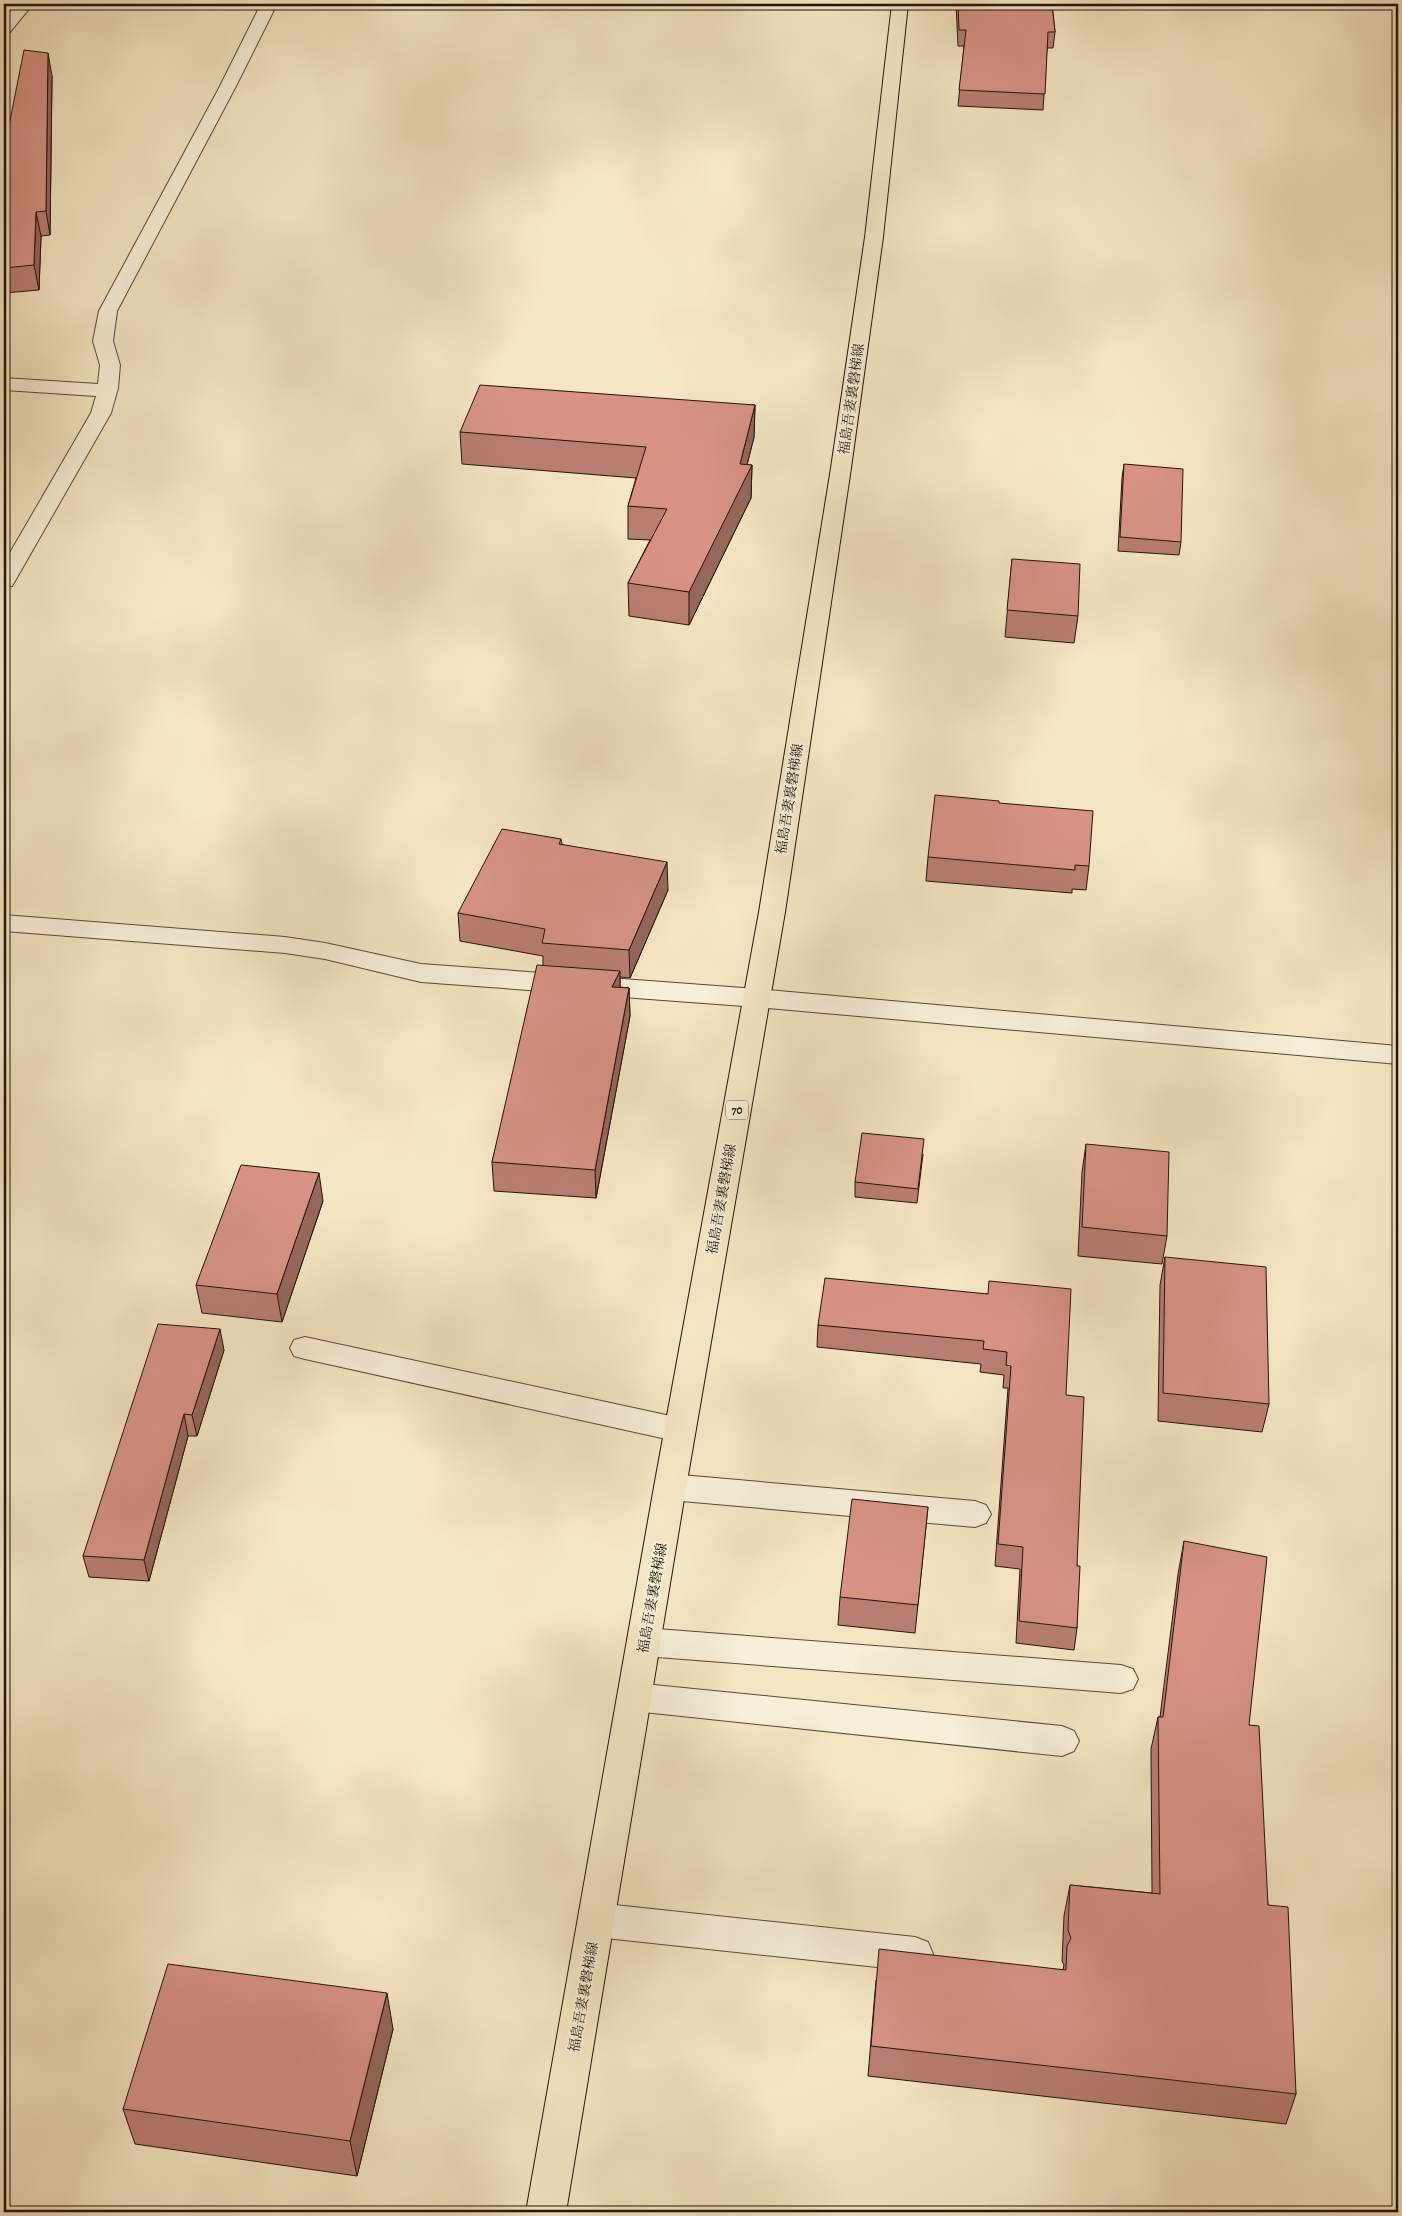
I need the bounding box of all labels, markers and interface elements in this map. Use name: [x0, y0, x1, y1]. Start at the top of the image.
street label: 福島吾妻裏磐梯線: [834, 342, 869, 456]
street label: 福島吾妻裏磐梯線: [771, 742, 808, 856]
road number: 70: [726, 1100, 748, 1120]
street label: 福島吾妻裏磐梯線: [702, 1142, 741, 1256]
street label: 福島吾妻裏磐梯線: [633, 1541, 672, 1655]
street label: 福島吾妻裏磐梯線: [564, 1940, 603, 2054]

